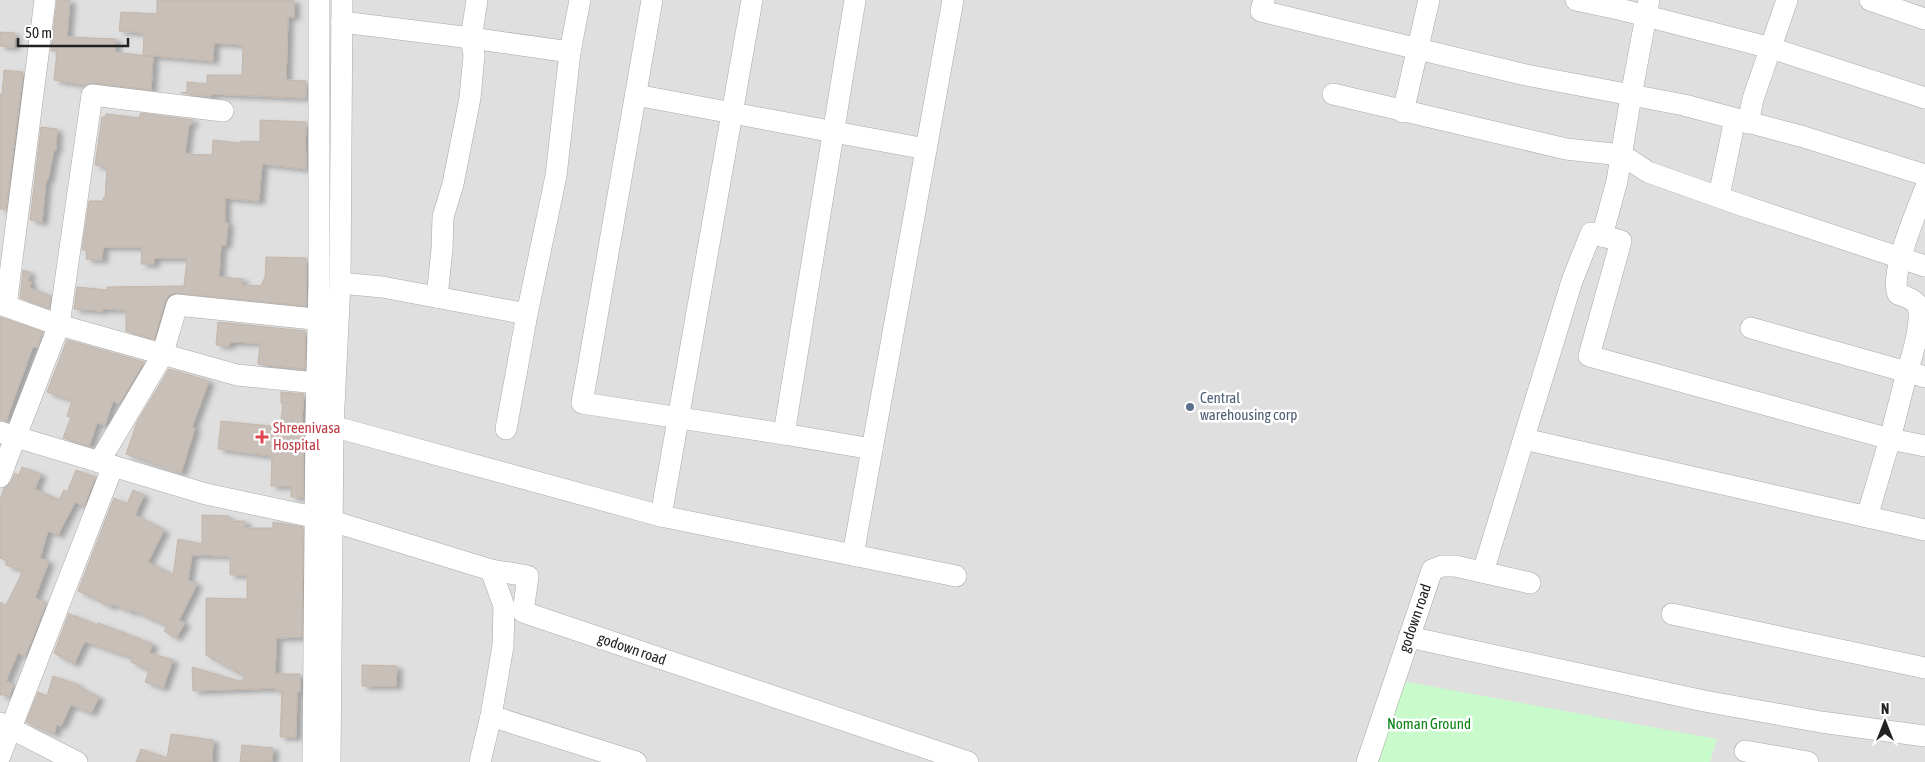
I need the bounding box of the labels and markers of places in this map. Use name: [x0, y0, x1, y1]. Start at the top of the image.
place label: Central warehousing corp: [1200, 389, 1297, 423]
marker: Central warehousing corp: [1184, 401, 1196, 413]
place label: Shreenivasa Hospital: [273, 419, 341, 453]
marker: Shreenivasa Hospital: [255, 430, 269, 444]

